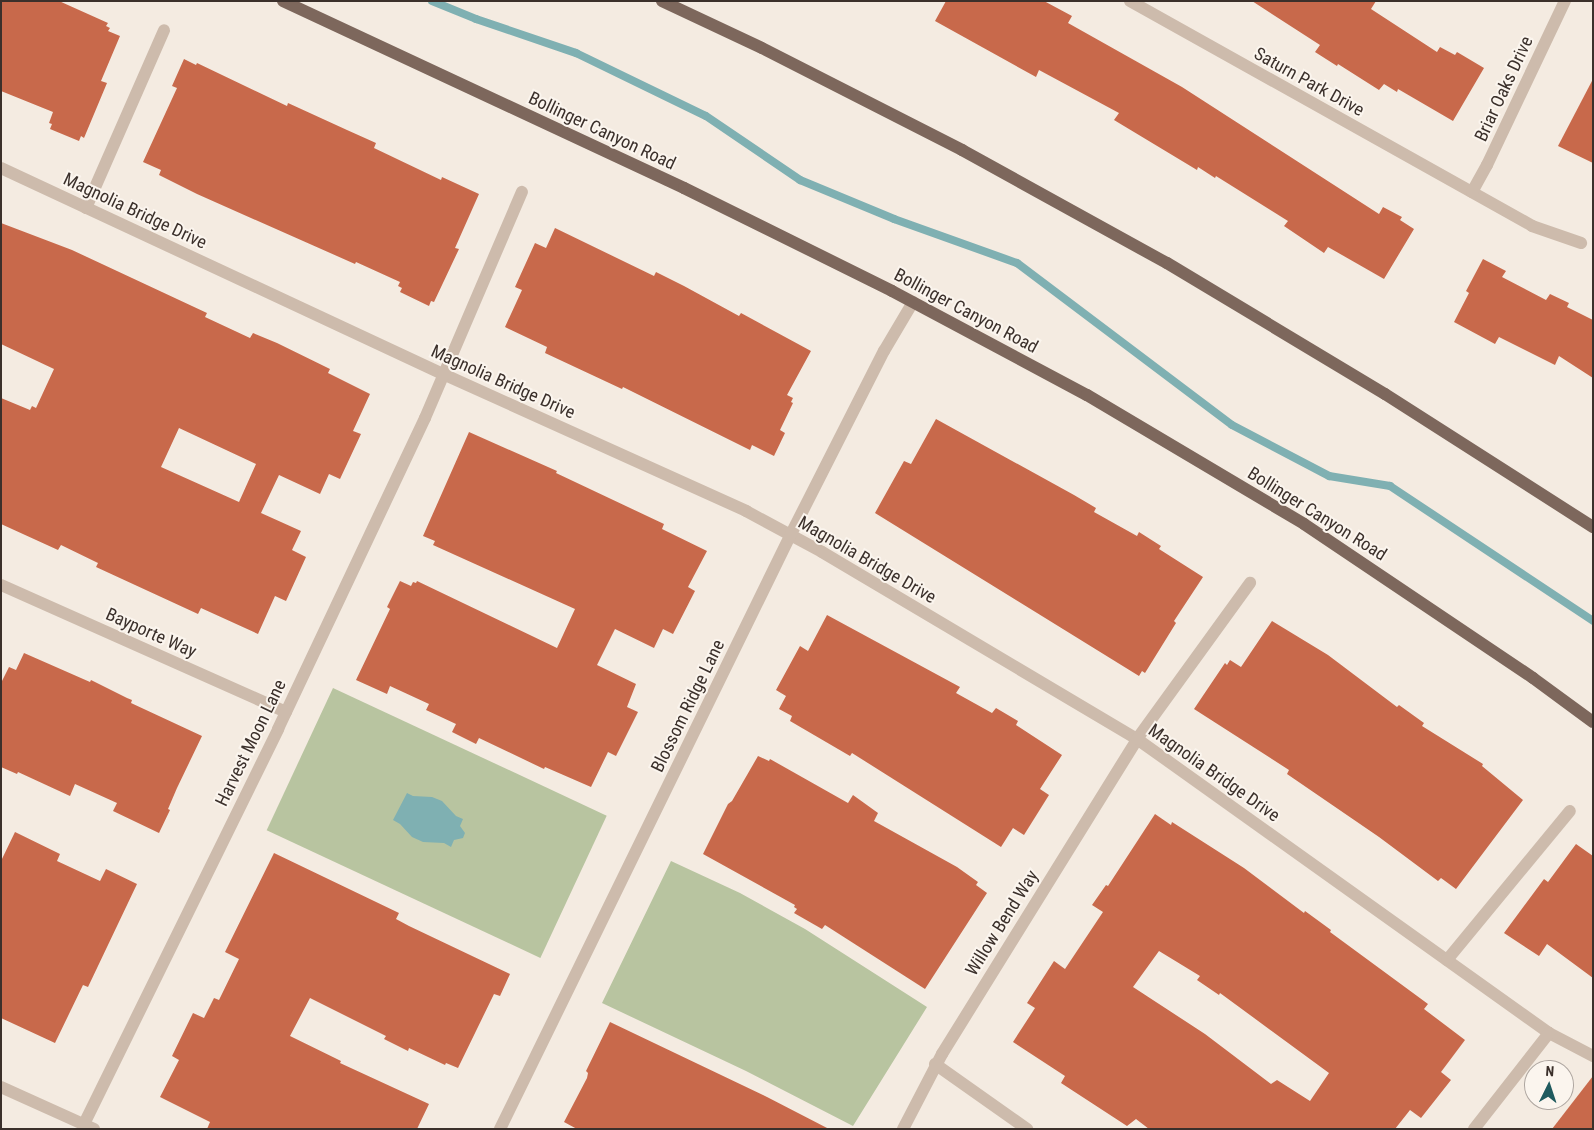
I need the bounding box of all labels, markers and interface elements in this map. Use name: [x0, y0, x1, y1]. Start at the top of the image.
street label: Briar Oaks Drive: [1470, 33, 1538, 145]
street label: Saturn Park Drive: [1250, 43, 1368, 121]
street label: Bollinger Canyon Road: [525, 87, 679, 175]
street label: Magnolia Bridge Drive: [60, 168, 210, 254]
street label: Bollinger Canyon Road: [890, 264, 1042, 358]
street label: Magnolia Bridge Drive: [428, 340, 578, 424]
street label: Bollinger Canyon Road: [1244, 462, 1390, 566]
street label: Magnolia Bridge Drive: [794, 512, 940, 608]
street label: Bayporte Way: [102, 603, 200, 663]
street label: Blossom Ridge Lane: [647, 636, 729, 776]
street label: Harvest Moon Lane: [211, 676, 291, 810]
street label: Magnolia Bridge Drive: [1144, 720, 1284, 826]
street label: Willow Bend Way: [961, 866, 1043, 980]
north arrow: [1524, 1060, 1574, 1110]
text: N: [1545, 1063, 1555, 1079]

